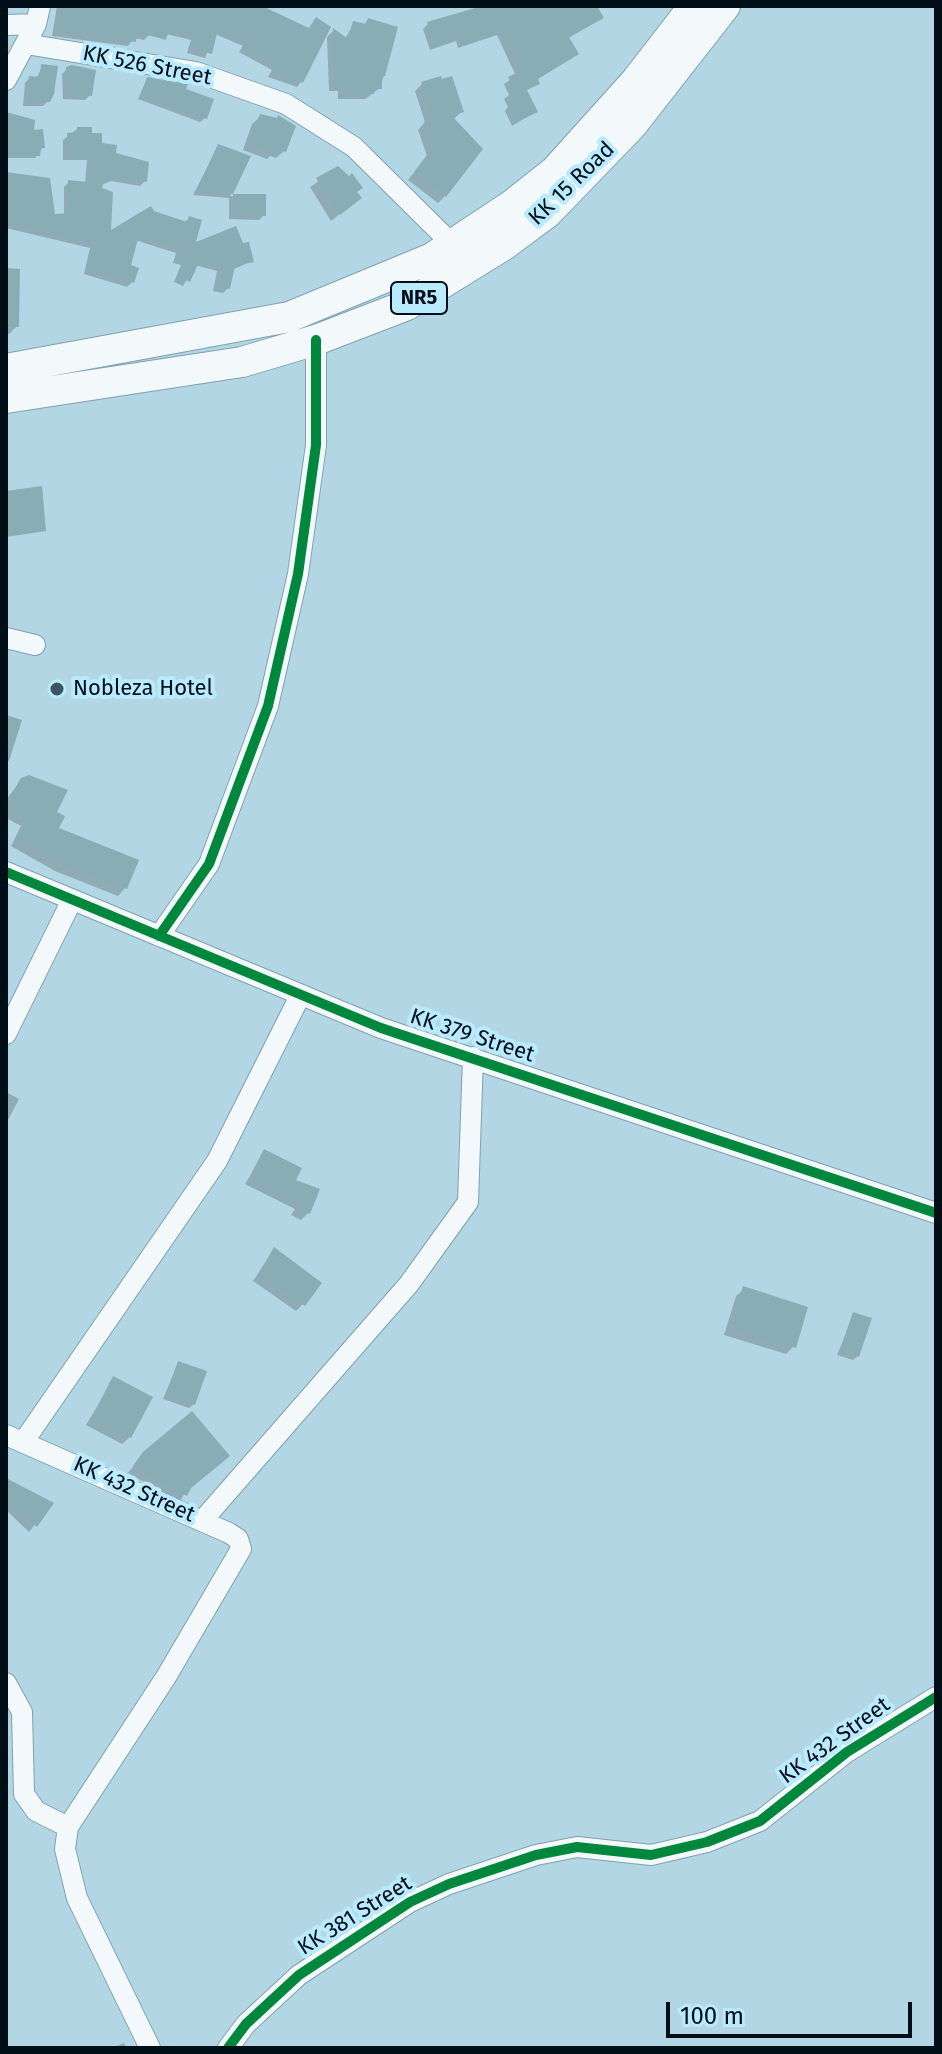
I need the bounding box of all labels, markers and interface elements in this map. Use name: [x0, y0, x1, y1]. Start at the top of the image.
street label: KK 526 Street: [80, 41, 214, 91]
street label: KK 15 Road: [524, 137, 620, 231]
road number: NR5: [391, 282, 447, 314]
place label: Nobleza Hotel: [73, 676, 213, 702]
marker: Nobleza Hotel: [48, 680, 66, 698]
street label: KK 379 Street: [407, 1004, 537, 1068]
street label: KK 432 Street: [69, 1451, 199, 1529]
street label: KK 432 Street: [775, 1692, 895, 1790]
street label: KK 381 Street: [293, 1871, 417, 1961]
scale bar: [670, 1986, 916, 2036]
text: 100 m: [680, 2002, 744, 2030]

